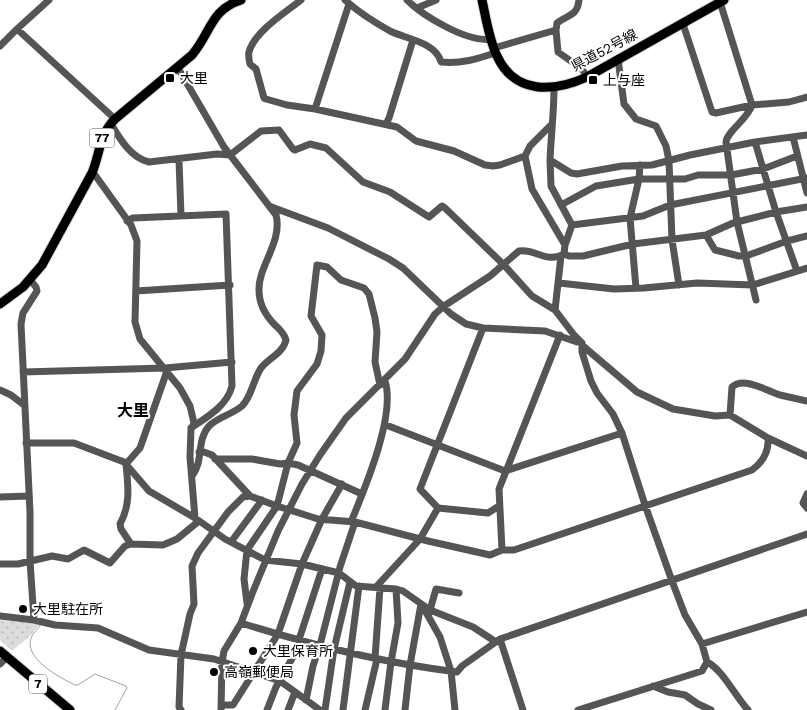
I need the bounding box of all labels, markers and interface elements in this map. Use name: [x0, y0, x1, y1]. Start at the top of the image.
street label: 県道52号線: [568, 26, 640, 74]
place label: 大里: [180, 70, 208, 86]
marker: 大里: [164, 72, 176, 84]
place label: 上与座: [603, 72, 645, 88]
marker: 上与座: [587, 74, 599, 86]
road number: 77: [90, 128, 114, 148]
district label: 大里: [117, 401, 149, 420]
place label: 大里駐在所: [33, 601, 103, 617]
marker: 大里駐在所: [17, 603, 29, 615]
place label: 大里保育所: [263, 643, 333, 659]
marker: 大里保育所: [247, 645, 259, 657]
place label: 高嶺郵便局: [224, 664, 294, 680]
marker: 高嶺郵便局: [208, 666, 220, 678]
road number: 7: [29, 674, 47, 694]

